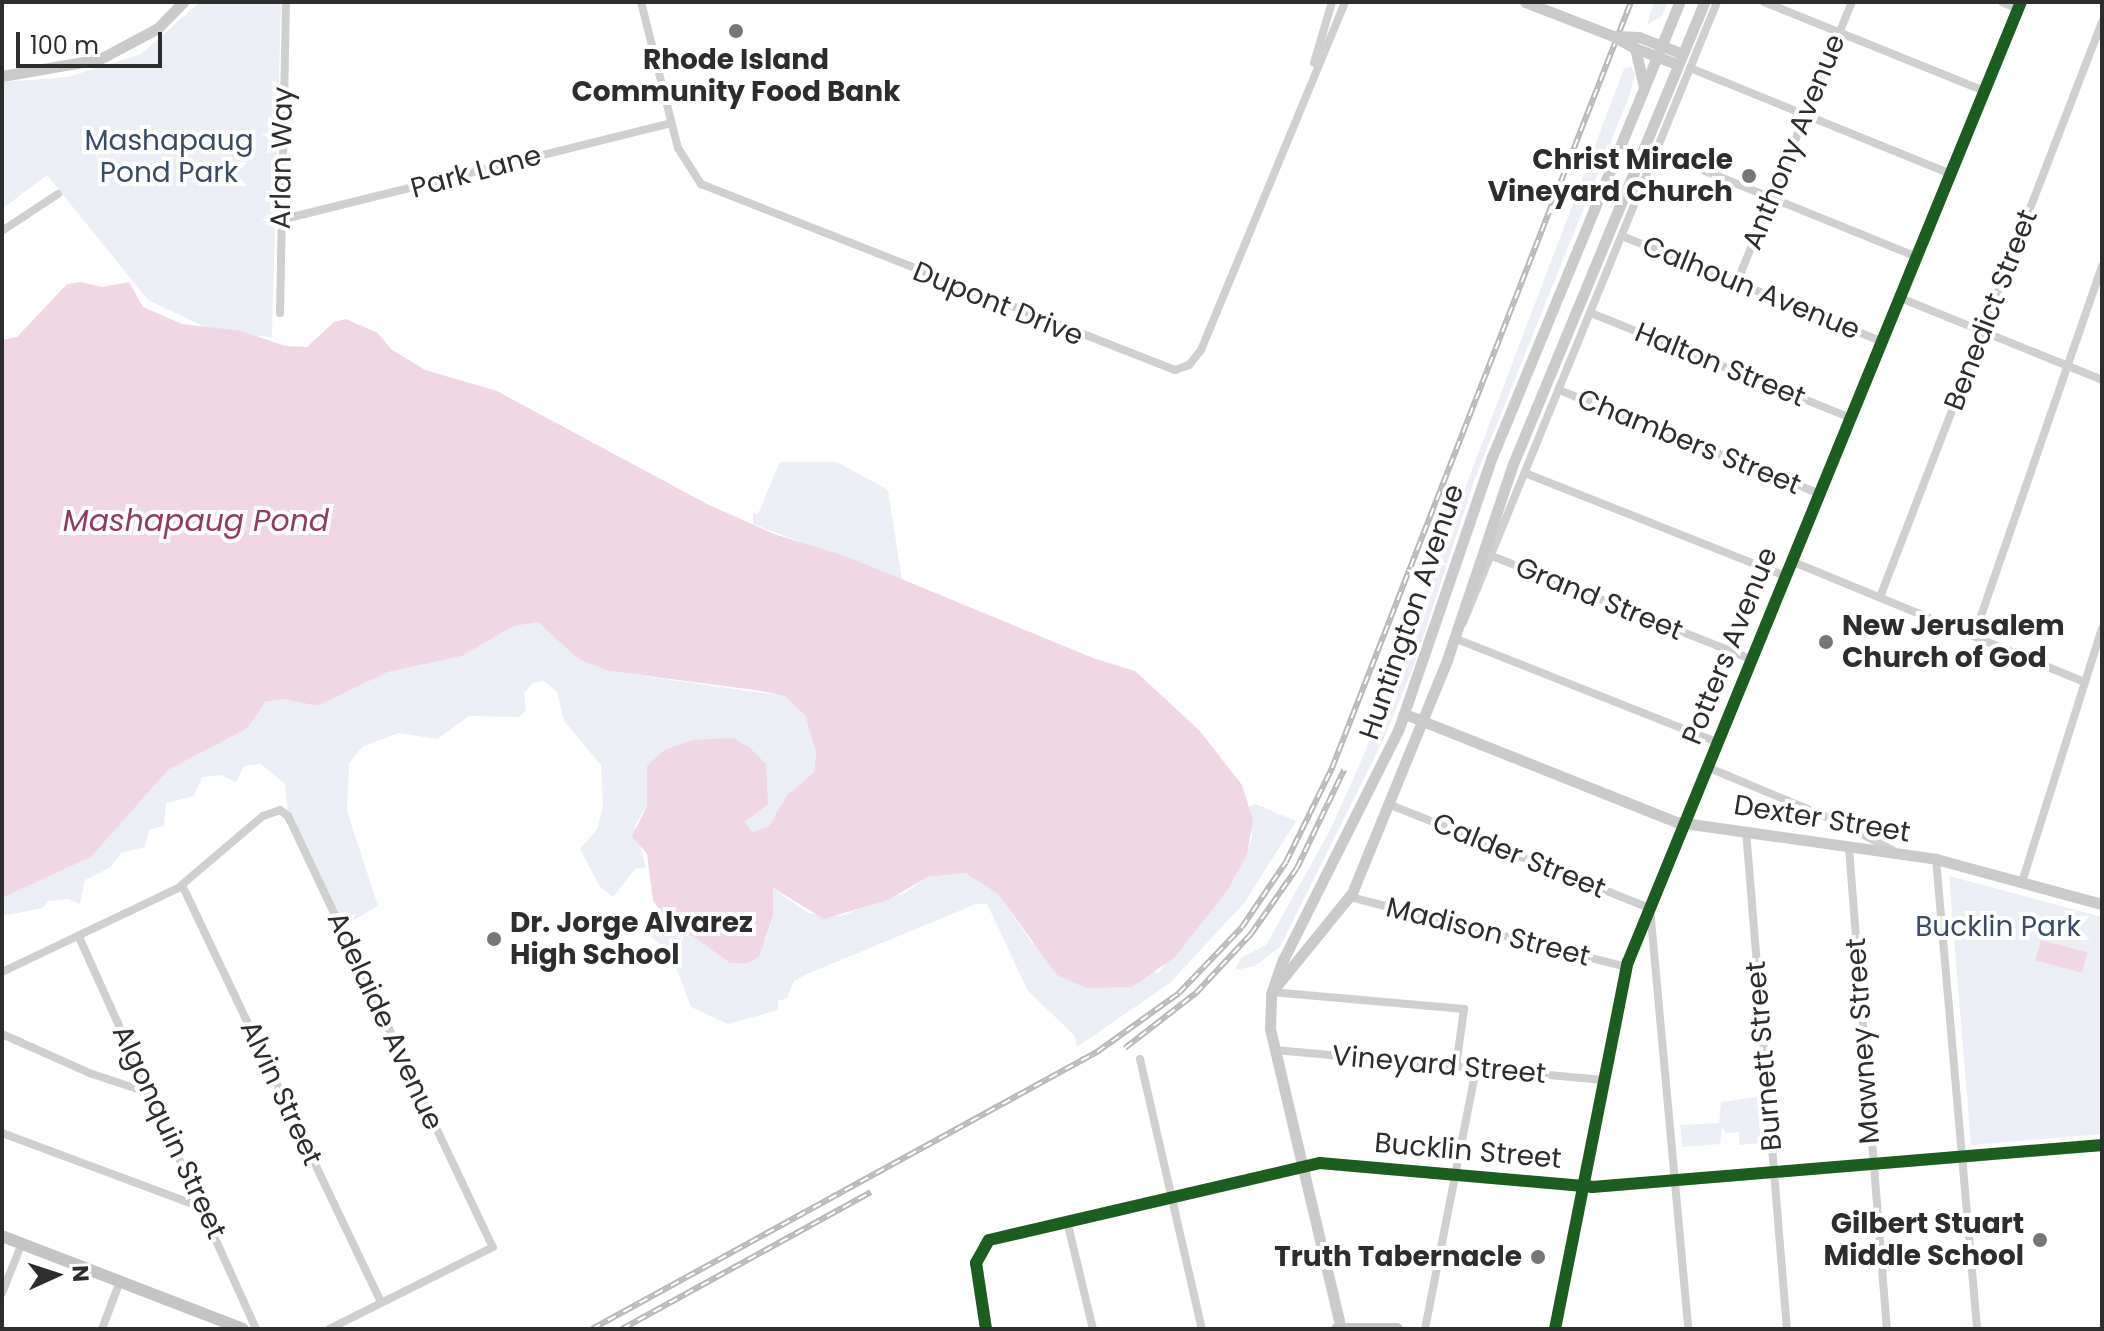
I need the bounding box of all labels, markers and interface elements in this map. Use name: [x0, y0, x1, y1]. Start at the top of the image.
scale bar: [20, 16, 166, 66]
marker: Rhode Island Community Food Bank: [727, 22, 745, 40]
text: 100 m: [30, 29, 99, 62]
street label: Anthony Avenue: [1736, 29, 1852, 255]
place label: Rhode Island Community Food Bank: [571, 43, 901, 109]
street label: Arlan Way: [264, 86, 300, 230]
park label: Mashapaug Pond Park: [84, 124, 254, 190]
street label: Park Lane: [407, 138, 545, 206]
place label: Christ Miracle Vineyard Church: [1488, 143, 1733, 209]
marker: Christ Miracle Vineyard Church: [1740, 167, 1758, 185]
street label: Benedict Street: [1937, 205, 2045, 415]
street label: Calhoun Avenue: [1637, 229, 1865, 347]
street label: Dupont Drive: [908, 255, 1088, 353]
street label: Halton Street: [1630, 316, 1810, 414]
street label: Chambers Street: [1572, 382, 1806, 502]
street label: Huntington Avenue: [1353, 480, 1471, 744]
water label: Mashapaug Pond: [63, 503, 329, 539]
street label: Potters Avenue: [1675, 543, 1785, 749]
street label: Grand Street: [1510, 550, 1688, 648]
place label: New Jerusalem Church of God: [1842, 609, 2065, 675]
marker: New Jerusalem Church of God: [1817, 633, 1835, 651]
street label: Dexter Street: [1731, 788, 1913, 850]
street label: Calder Street: [1428, 806, 1610, 906]
street label: Madison Street: [1383, 890, 1593, 974]
place label: Dr. Jorge Alvarez High School: [510, 906, 753, 972]
street label: Adelaide Avenue: [320, 907, 450, 1135]
park label: Bucklin Park: [1915, 910, 2081, 944]
marker: Dr. Jorge Alvarez High School: [485, 930, 503, 948]
street label: Mawney Street: [1839, 937, 1887, 1145]
street label: Burnett Street: [1739, 960, 1789, 1152]
street label: Alvin Street: [233, 1015, 329, 1171]
street label: Algonquin Street: [105, 1020, 233, 1244]
street label: Vineyard Street: [1331, 1039, 1547, 1091]
street label: Bucklin Street: [1373, 1126, 1563, 1176]
place label: Gilbert Stuart Middle School: [1824, 1207, 2024, 1273]
marker: Gilbert Stuart Middle School: [2031, 1231, 2049, 1249]
north arrow: [16, 1235, 96, 1315]
place label: Truth Tabernacle: [1274, 1240, 1522, 1274]
marker: Truth Tabernacle: [1529, 1248, 1547, 1266]
text: N: [65, 1265, 96, 1283]

